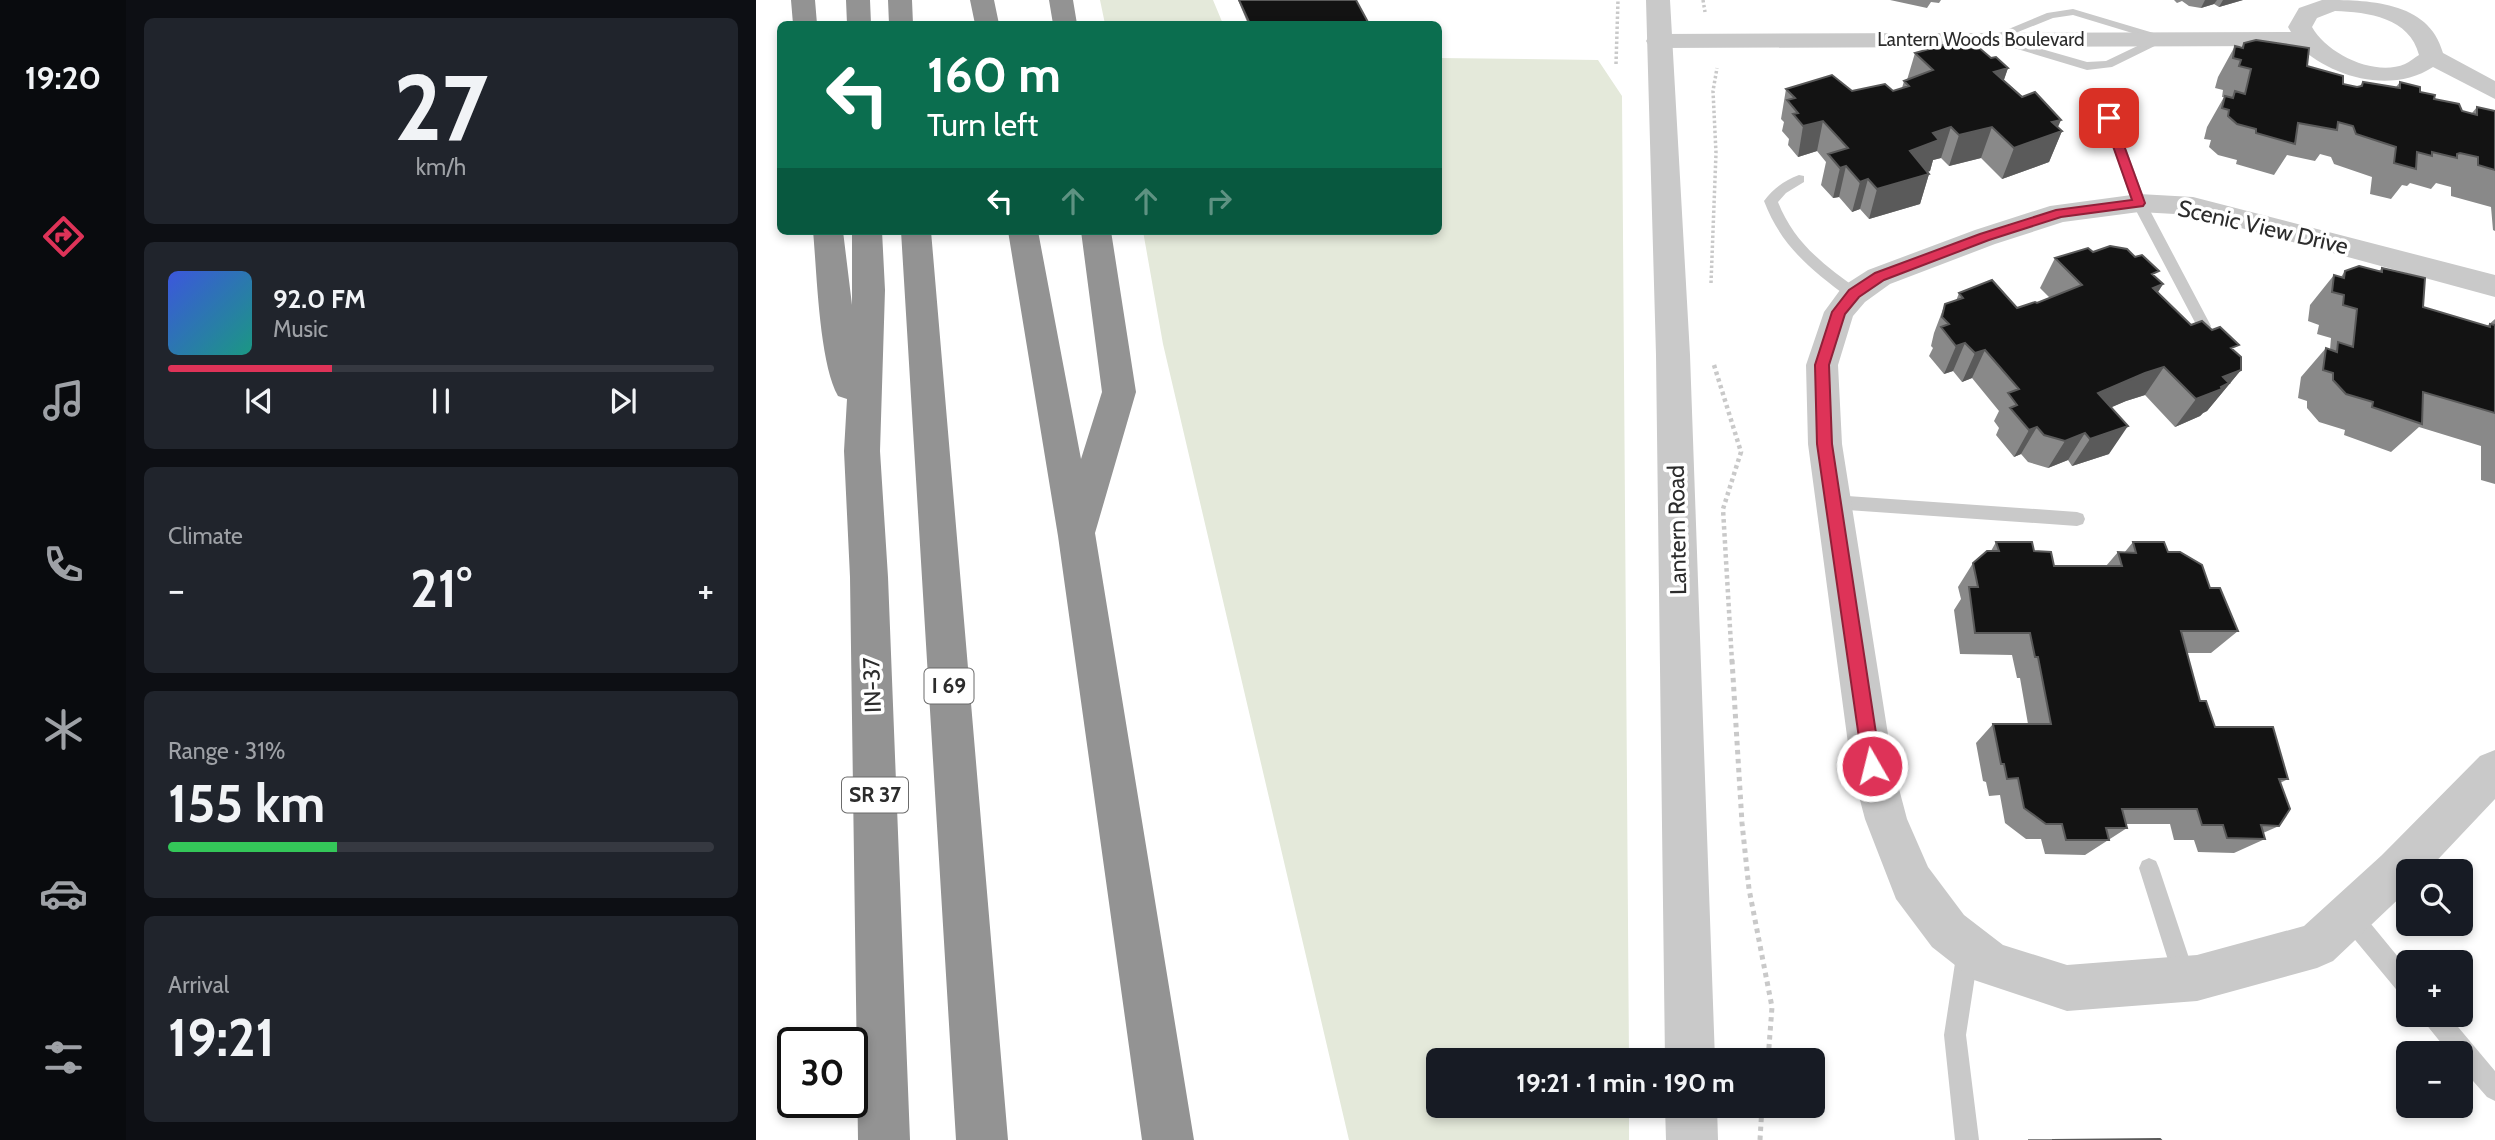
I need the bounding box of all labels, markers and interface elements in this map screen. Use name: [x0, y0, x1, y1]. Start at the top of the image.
street label: Lantern Woods Boulevard: [1877, 28, 2085, 51]
text: 160 m: [927, 45, 1061, 104]
icon: left: [812, 49, 903, 140]
text: 27: [394, 52, 488, 163]
text: 19:20: [25, 58, 101, 97]
pin: [2079, 88, 2139, 148]
icon: arrive: [2090, 99, 2128, 137]
text: Turn left: [927, 105, 1038, 144]
text: km/h: [416, 153, 466, 181]
icon: left: [981, 182, 1019, 220]
icon: ahead: [1054, 182, 1092, 220]
icon: ahead: [1127, 182, 1165, 220]
icon: right: [1200, 182, 1238, 220]
street label: Scenic View Drive: [2175, 194, 2351, 260]
icon: directions: [39, 212, 88, 261]
text: 92.0 FM: [273, 283, 366, 315]
text: Music: [273, 315, 328, 343]
icon: music: [39, 376, 88, 425]
icon: previous: [240, 382, 278, 420]
icon: pause: [422, 382, 460, 420]
icon: next: [604, 382, 642, 420]
street label: Lantern Road: [1662, 465, 1692, 595]
text: Climate: [168, 522, 243, 550]
icon: phone: [39, 540, 88, 589]
text: 21°: [410, 557, 472, 620]
text: −: [168, 566, 185, 613]
text: +: [697, 566, 714, 613]
street label: IN-37: [857, 656, 887, 713]
road number: I 69: [924, 668, 974, 704]
icon: climate: [39, 705, 88, 754]
position arrow: [1835, 729, 1909, 803]
text: Range · 31%: [168, 737, 285, 765]
text: 155 km: [168, 772, 325, 835]
road number: SR 37: [842, 778, 908, 812]
map controls: [2396, 859, 2473, 1118]
button: search: [2396, 859, 2473, 936]
icon: car: [39, 869, 88, 918]
button: +: [2396, 950, 2473, 1027]
text: Arrival: [168, 971, 229, 999]
text: 19:21: [168, 1006, 275, 1069]
speed limit sign: 30: [777, 1027, 868, 1118]
icon: filters: [39, 1033, 88, 1082]
button: −: [2396, 1041, 2473, 1118]
text: 19:21 · 1 min · 190 m: [1516, 1067, 1735, 1099]

